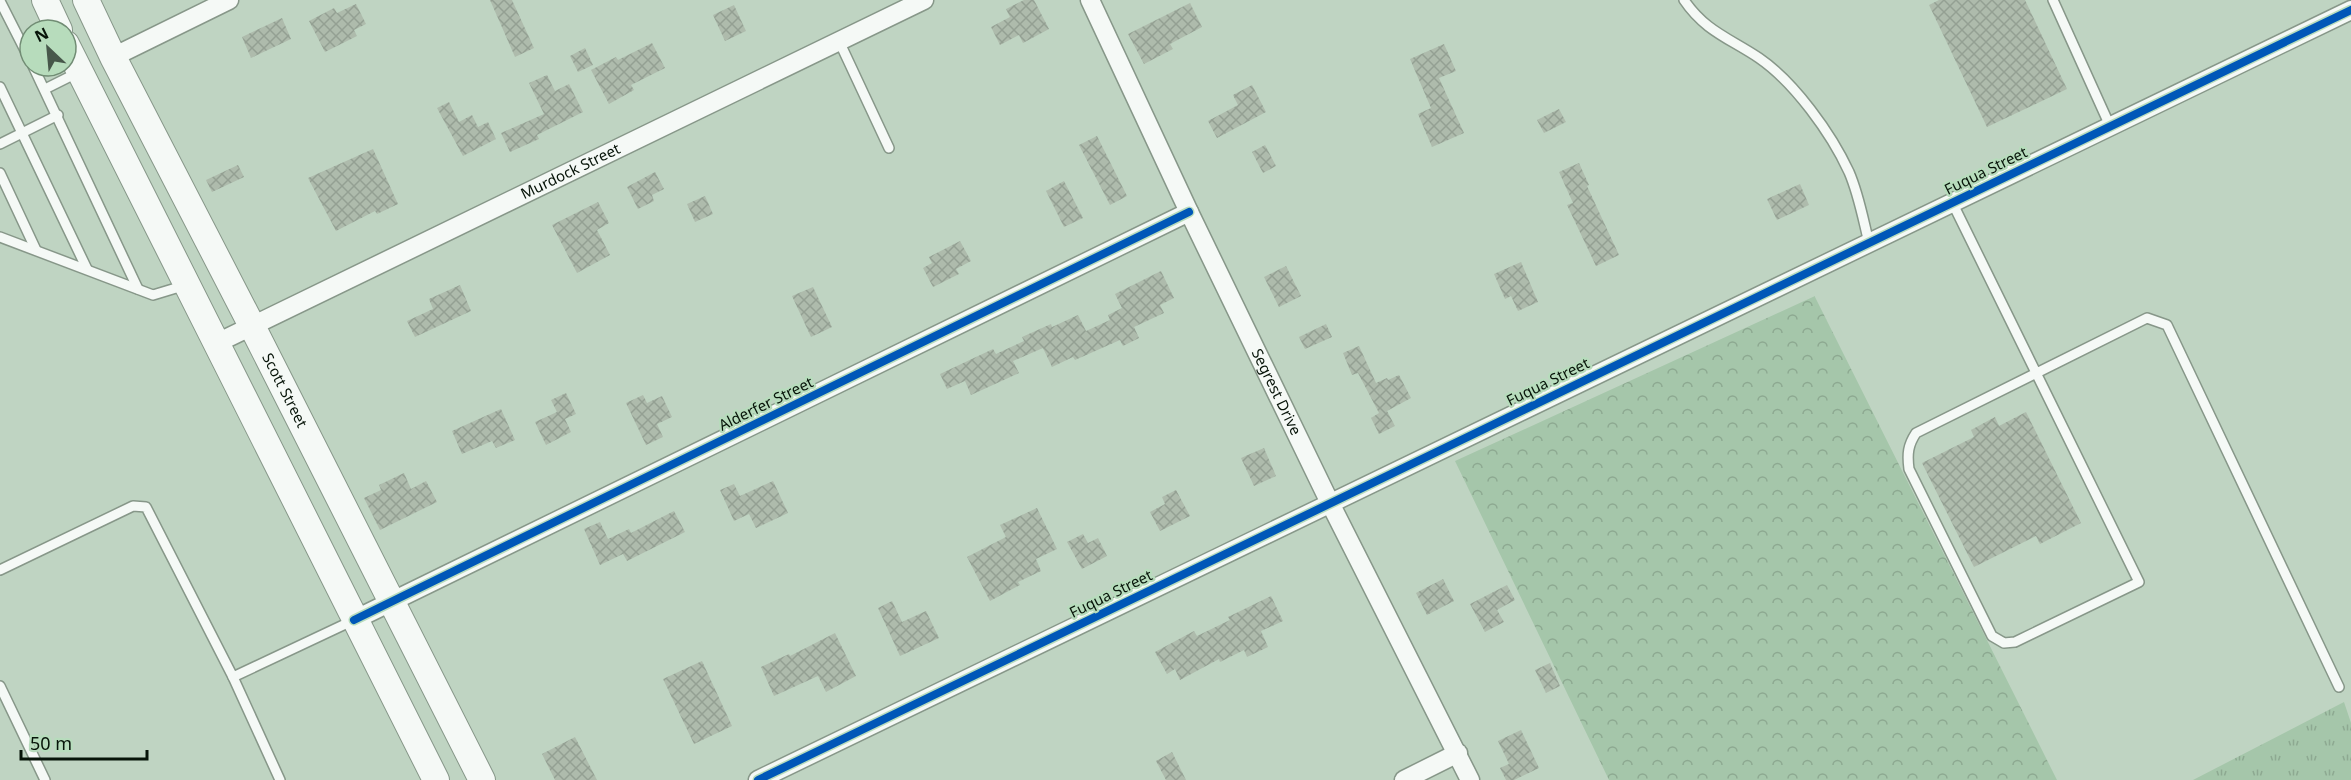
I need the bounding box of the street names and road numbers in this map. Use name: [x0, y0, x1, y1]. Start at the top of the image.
street label: Murdock Street: [517, 138, 624, 203]
street label: Fuqua Street: [1941, 141, 2031, 199]
street label: Segrest Drive: [1248, 345, 1307, 438]
street label: Scott Street: [258, 349, 313, 431]
street label: Fuqua Street: [1503, 352, 1593, 410]
street label: Alderfer Street: [715, 371, 817, 435]
street label: Fuqua Street: [1066, 564, 1156, 622]

